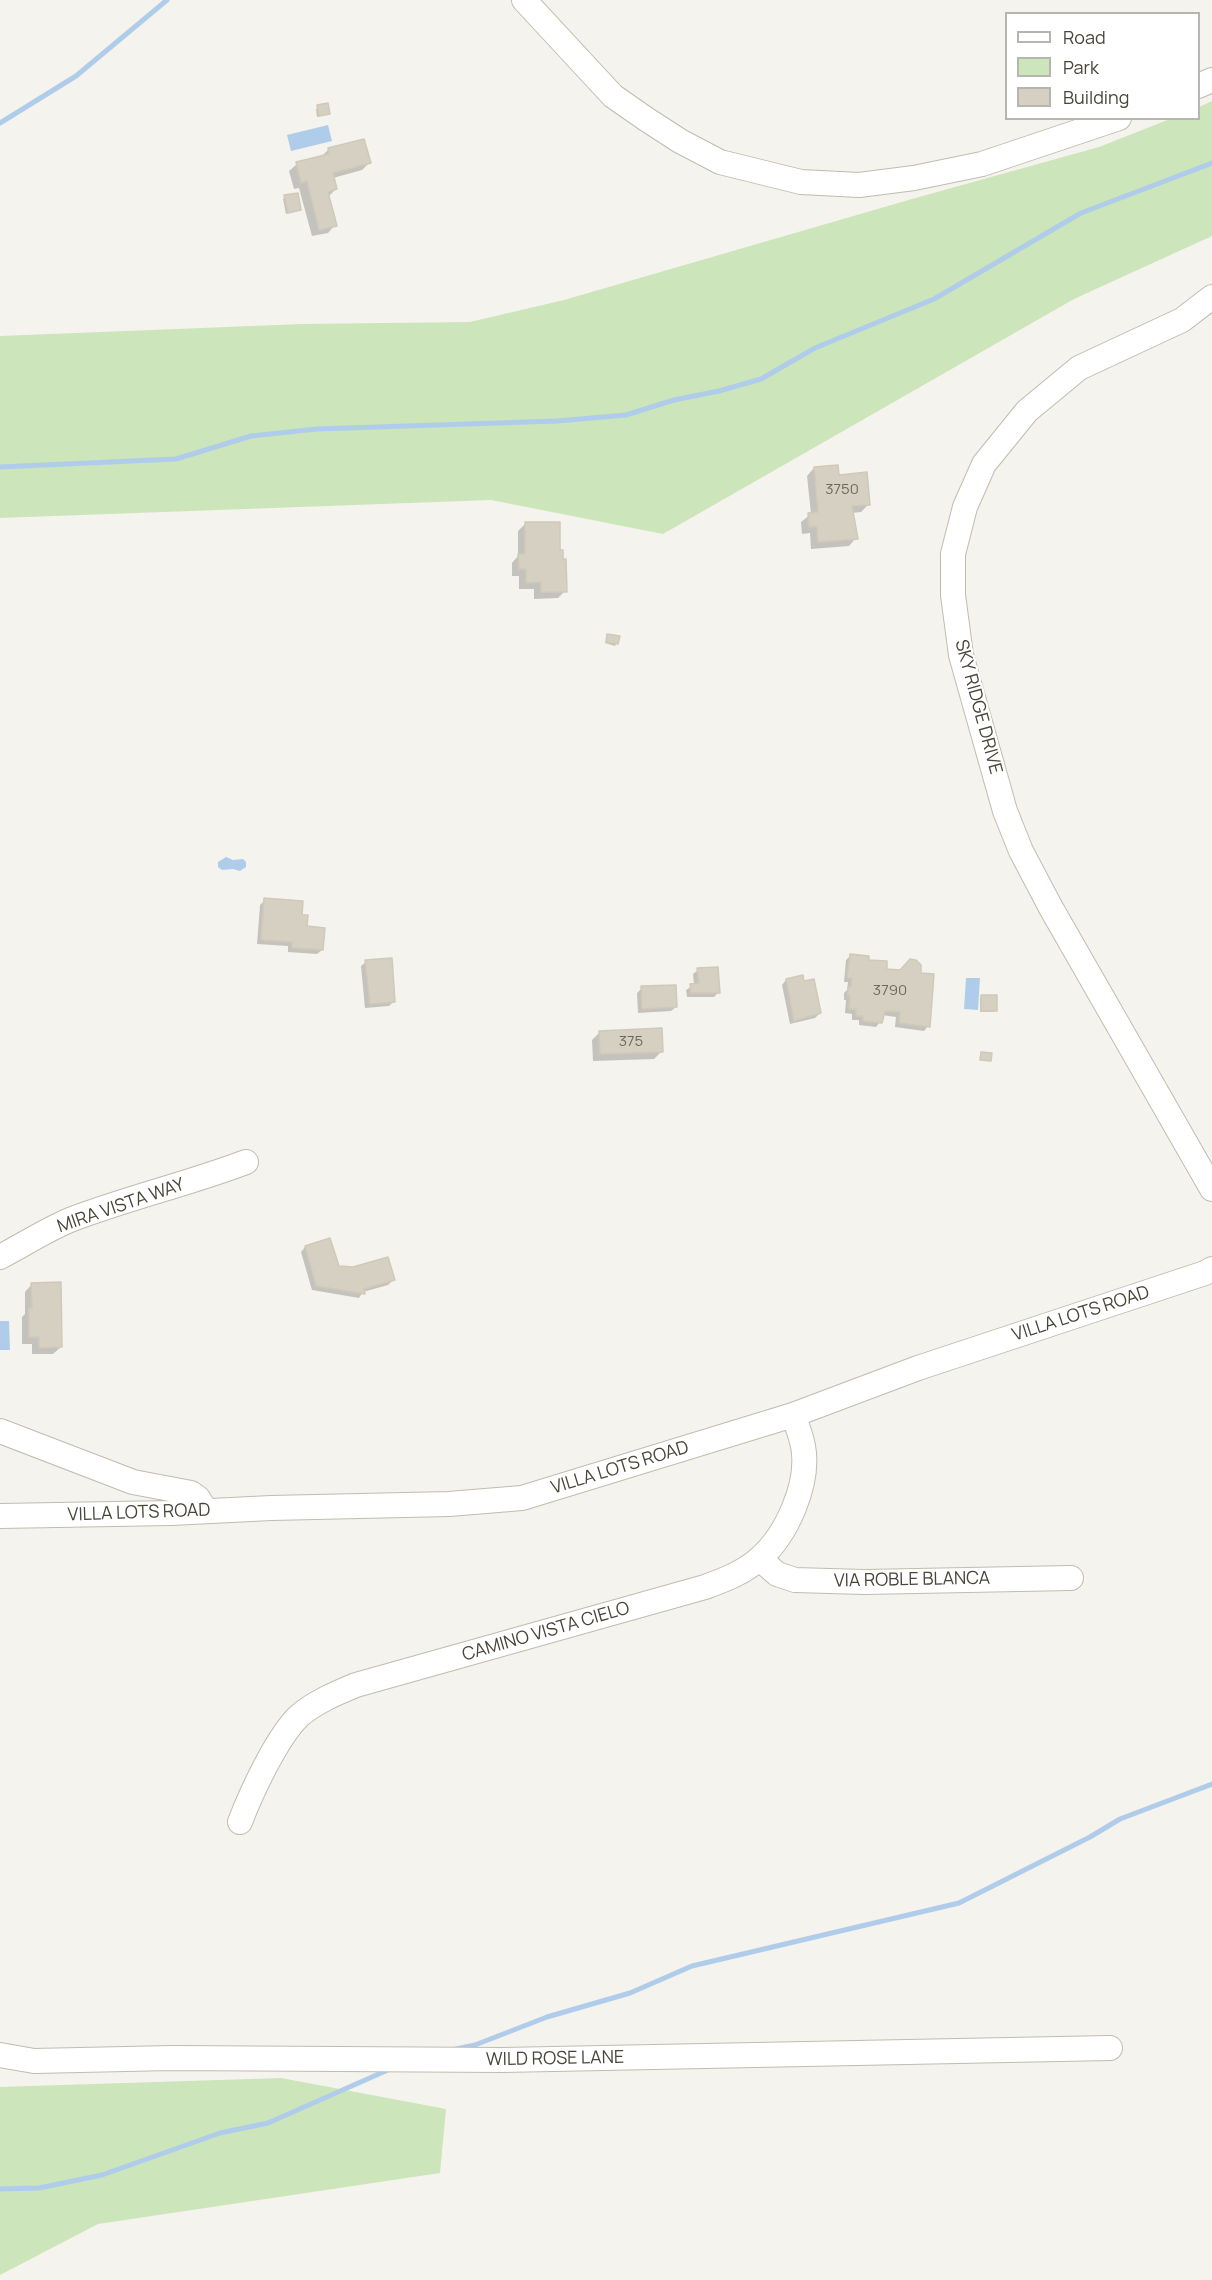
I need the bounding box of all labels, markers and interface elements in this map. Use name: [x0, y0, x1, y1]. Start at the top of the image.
legend: [1005, 12, 1200, 120]
text: Road: [1063, 25, 1106, 49]
text: Park: [1063, 55, 1099, 79]
text: Building: [1063, 85, 1129, 109]
house number: 3750: [825, 481, 859, 499]
street label: SKY RIDGE DRIVE: [950, 637, 1006, 777]
house number: 3790: [873, 982, 907, 1000]
house number: 375: [619, 1033, 643, 1051]
street label: MIRA VISTA WAY: [55, 1174, 187, 1238]
street label: VILLA LOTS ROAD: [1010, 1282, 1152, 1346]
street label: VILLA LOTS ROAD: [549, 1437, 691, 1499]
street label: VILLA LOTS ROAD: [67, 1500, 211, 1526]
street label: VIA ROBLE BLANCA: [834, 1568, 990, 1592]
street label: CAMINO VISTA CIELO: [460, 1598, 632, 1666]
street label: WILD ROSE LANE: [486, 2047, 624, 2071]

